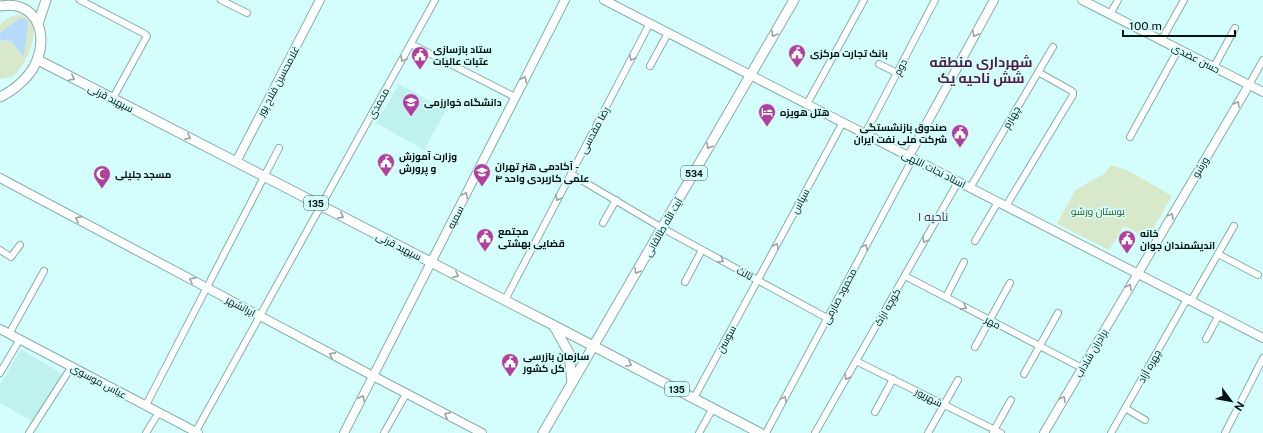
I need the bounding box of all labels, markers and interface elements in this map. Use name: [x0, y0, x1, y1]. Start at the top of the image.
scale bar: [1123, 12, 1235, 38]
text: 100 m: [1129, 19, 1162, 33]
one-way arrow: [772, 30, 779, 37]
one-way arrow: [973, 30, 980, 37]
street label: حسن عضدی: [1170, 41, 1222, 76]
place label: ستاد بازسازی عتبات عالیات: [433, 43, 492, 68]
public building icon: بانک تجارت مرکزی: [787, 43, 807, 68]
street label: غلامحسین فلاح‌ پور: [254, 44, 303, 120]
public building icon: ستاد بازسازی عتبات عالیات: [410, 45, 430, 70]
place label: بانک تجارت مرکزی: [810, 47, 888, 60]
one-way arrow: [400, 54, 408, 62]
one-way arrow: [629, 54, 636, 61]
district label: شهرداری منطقه شش ناحیه یک: [930, 54, 1032, 87]
street label: دوم: [891, 57, 911, 78]
one-way arrow: [68, 73, 75, 80]
one-way arrow: [520, 76, 527, 84]
street label: سپهبد قرنی: [86, 82, 136, 115]
street label: محمدی: [365, 85, 392, 121]
school or university icon: دانشگاه خوارزمی: [401, 92, 421, 117]
place label: دانشگاه خوارزمی: [424, 96, 502, 109]
one-way arrow: [1233, 101, 1240, 108]
hotel icon: هتل هویزه: [757, 102, 777, 127]
street label: رضا مقدسی: [577, 104, 612, 156]
street label: چهارم: [1000, 104, 1024, 131]
place label: هتل هویزه: [780, 106, 830, 119]
place label: صندوق بازنشستگی شرکت ملی نفت ایران: [854, 121, 947, 146]
public building icon: صندوق بازنشستگی شرکت ملی نفت ایران: [950, 123, 970, 148]
one-way arrow: [184, 132, 191, 140]
one-way arrow: [707, 142, 714, 149]
street label: استاد نجات اللهی: [900, 148, 968, 191]
place label: وزارت آموزش و پرورش: [399, 150, 457, 176]
public building icon: وزارت آموزش و پرورش: [376, 152, 396, 177]
street label: ورشو: [1189, 154, 1211, 180]
place label: آکادمی هنر تهران - علمی کاربردی واحد ۴: [495, 160, 589, 185]
school or university icon: آکادمی هنر تهران - علمی کاربردی واحد ۴: [472, 162, 492, 187]
mosque icon: مسجد جلیلی: [92, 164, 112, 189]
road number: 534: [681, 166, 707, 180]
place label: مسجد جلیلی: [115, 168, 171, 181]
street label: سپاس: [789, 187, 812, 216]
one-way arrow: [461, 192, 468, 199]
one-way arrow: [555, 193, 563, 201]
street label: آیت الله طالقانی: [641, 195, 686, 259]
road number: 135: [304, 196, 328, 210]
street label: سمیه: [444, 204, 466, 230]
park label: بوستان ورشو: [1071, 205, 1125, 218]
district label: ناحیه ۱: [918, 210, 948, 224]
one-way arrow: [337, 211, 344, 219]
one-way arrow: [1167, 213, 1174, 220]
one-way arrow: [75, 216, 82, 224]
place label: مجتمع قضایی بهشتی: [498, 225, 565, 250]
public building icon: مجتمع قضایی بهشتی: [475, 227, 495, 252]
place label: خانه اندیشمندان جوان: [1140, 227, 1215, 252]
public building icon: خانه اندیشمندان جوان: [1117, 229, 1137, 254]
street label: سپهبد قرنی: [374, 230, 424, 263]
one-way arrow: [923, 236, 930, 243]
one-way arrow: [771, 242, 779, 250]
one-way arrow: [861, 244, 868, 251]
one-way arrow: [717, 255, 724, 263]
street label: ثالث: [735, 264, 755, 282]
street label: محمود صارمی: [819, 266, 860, 326]
one-way arrow: [635, 267, 642, 274]
one-way arrow: [452, 270, 460, 278]
one-way arrow: [189, 278, 197, 285]
one-way arrow: [1125, 284, 1132, 291]
street label: کوچه اراک: [871, 286, 903, 329]
street label: ایرانشهر: [223, 293, 258, 320]
one-way arrow: [960, 302, 967, 309]
street label: مهر: [982, 312, 1003, 332]
street label: سوسن: [714, 323, 739, 355]
street label: برادران شاداب: [1072, 327, 1111, 380]
street label: چهره آزاد: [1135, 347, 1164, 385]
place label: سازمان بازرسی کل کشور: [522, 350, 589, 375]
one-way arrow: [329, 352, 336, 359]
public building icon: سازمان بازرسی کل کشور: [500, 352, 520, 377]
one-way arrow: [624, 359, 632, 367]
street label: عباس موسوی: [69, 361, 129, 402]
one-way arrow: [845, 373, 852, 380]
north arrow: [1211, 381, 1251, 421]
road number: 135: [665, 382, 689, 396]
street label: شهریور: [912, 385, 945, 410]
one-way arrow: [357, 395, 365, 402]
one-way arrow: [779, 395, 787, 403]
one-way arrow: [1059, 396, 1066, 403]
text: N: [1232, 399, 1247, 413]
one-way arrow: [444, 412, 451, 420]

